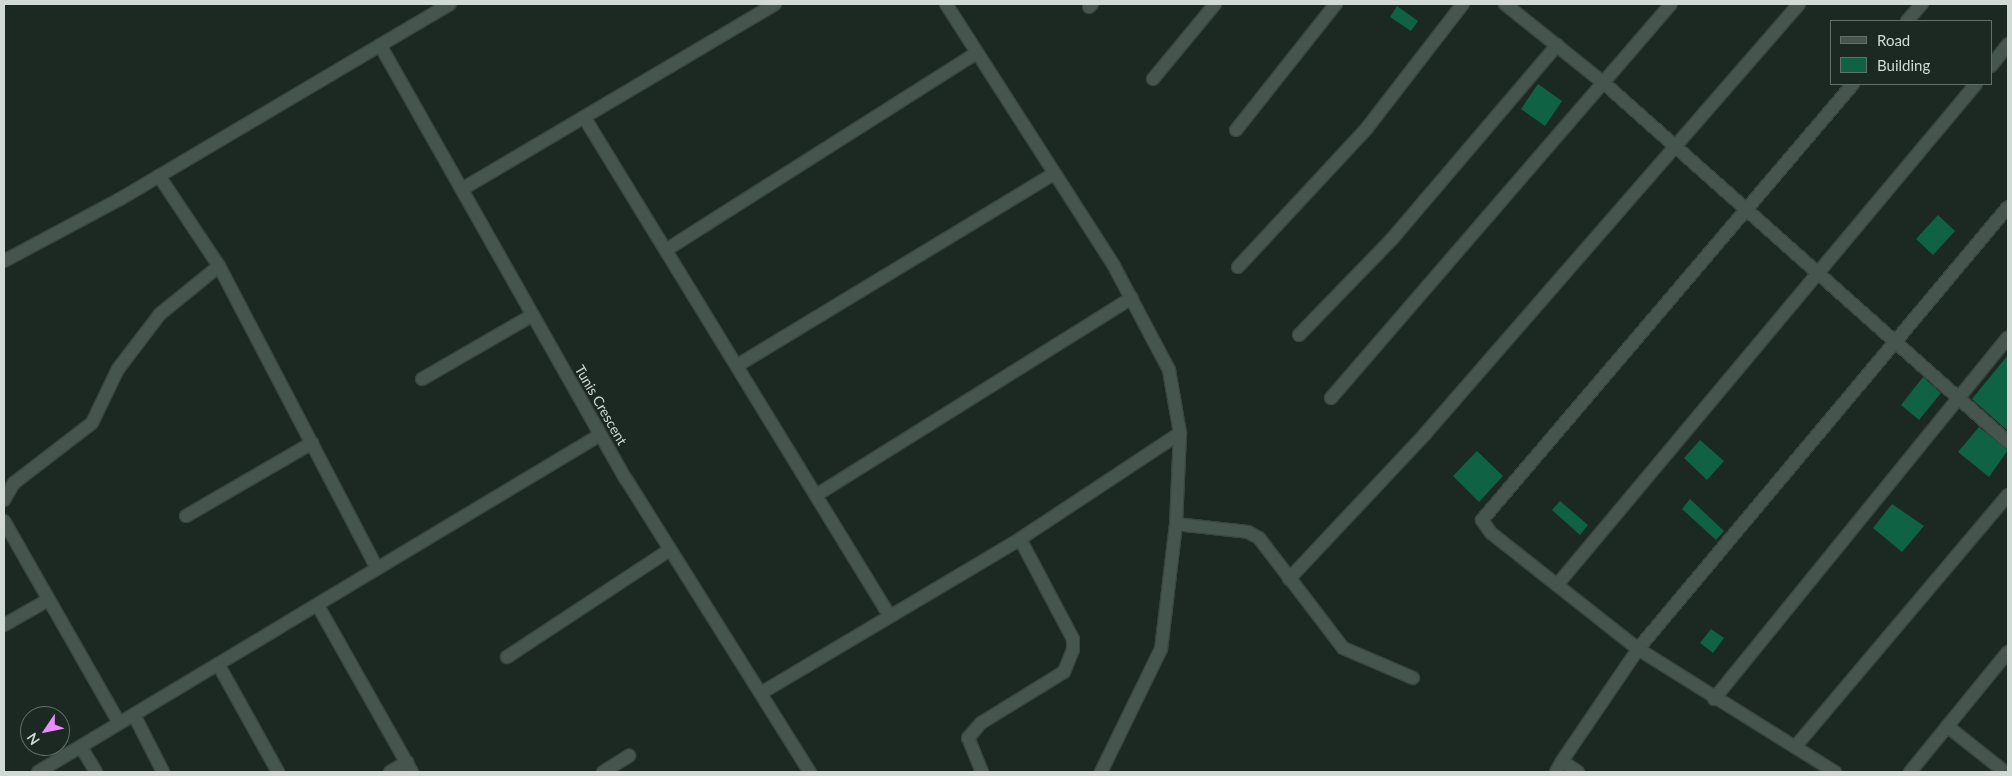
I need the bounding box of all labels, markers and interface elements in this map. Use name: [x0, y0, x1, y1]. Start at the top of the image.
legend: [1830, 20, 1992, 85]
text: Road: [1877, 31, 1910, 49]
text: Building: [1877, 56, 1930, 74]
street label: Tunis Crescent: [571, 362, 631, 448]
north arrow: [20, 706, 70, 756]
text: N: [23, 730, 43, 748]

